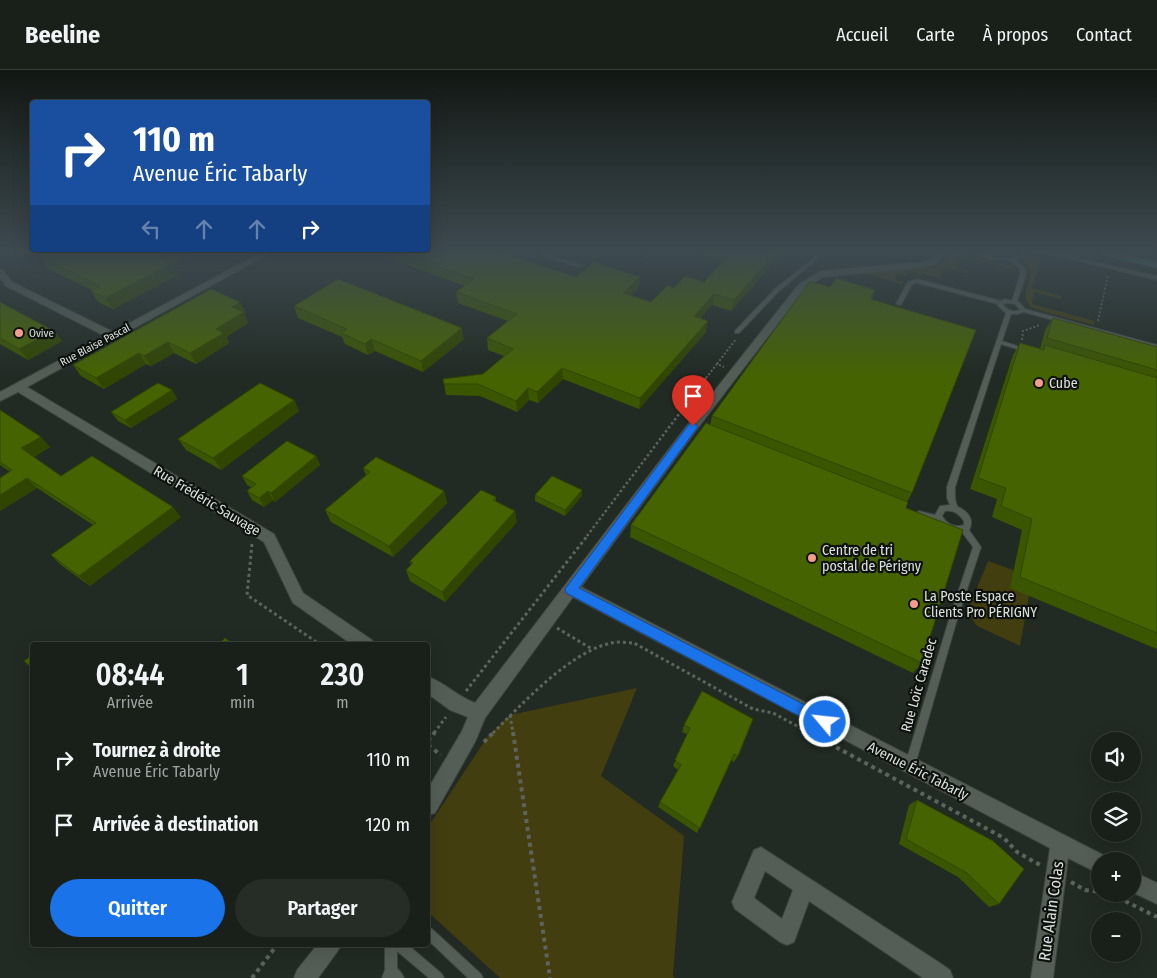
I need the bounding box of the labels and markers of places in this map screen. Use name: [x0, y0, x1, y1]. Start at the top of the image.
marker: Ovive: [13, 327, 25, 339]
place label: Ovive: [29, 327, 54, 340]
pin: [672, 375, 714, 426]
place label: Cube: [1049, 375, 1078, 392]
marker: Cube: [1033, 377, 1045, 389]
place label: Centre de tri postal de Périgny: [822, 542, 922, 575]
marker: Centre de tri postal de Périgny: [806, 552, 818, 564]
place label: La Poste Espace Clients Pro PÉRIGNY: [924, 588, 1037, 621]
marker: La Poste Espace Clients Pro PÉRIGNY: [908, 598, 920, 610]

